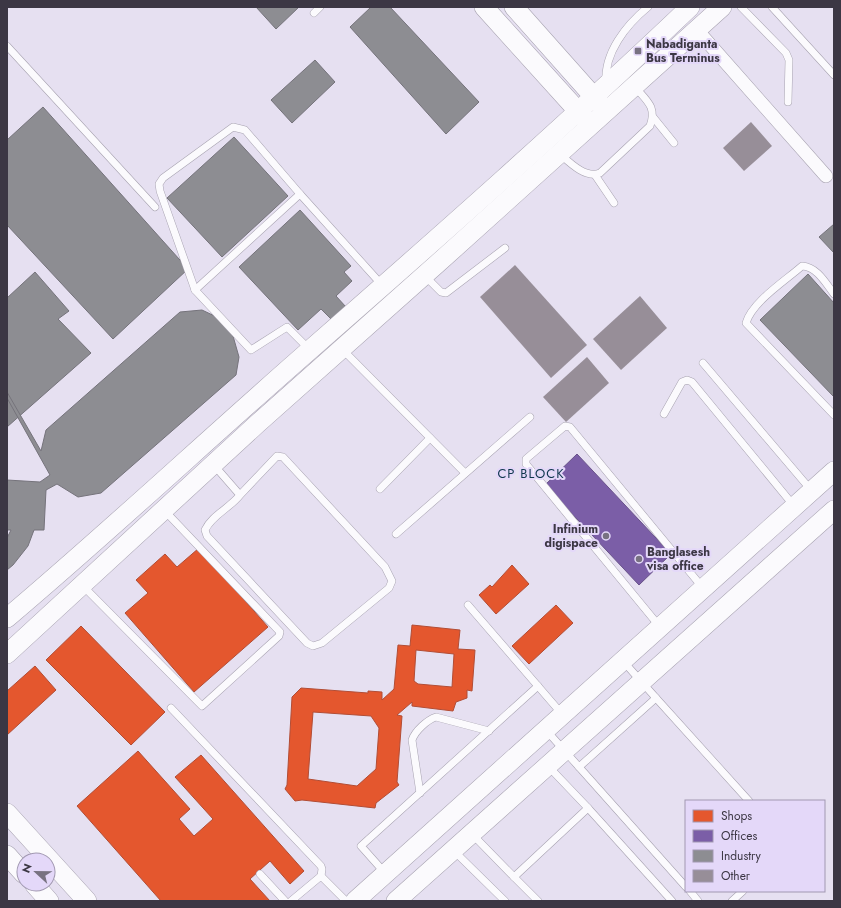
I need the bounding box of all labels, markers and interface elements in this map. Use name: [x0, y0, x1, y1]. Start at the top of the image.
place label: Nabadiganta Bus Terminus: [646, 35, 720, 67]
marker: Nabadiganta Bus Terminus: [633, 46, 643, 56]
district label: CP BLOCK: [497, 464, 565, 483]
place label: Infinium digispace: [545, 520, 598, 552]
marker: Infinium digispace: [601, 531, 611, 541]
place label: Banglasesh visa office: [646, 543, 710, 575]
marker: Banglasesh visa office: [634, 554, 644, 564]
legend: [685, 800, 825, 892]
text: Shops: [721, 807, 752, 825]
text: Offices: [721, 827, 757, 845]
text: Industry: [721, 847, 762, 865]
north arrow: [16, 852, 56, 892]
text: N: [18, 861, 36, 875]
text: Other: [721, 867, 751, 885]

